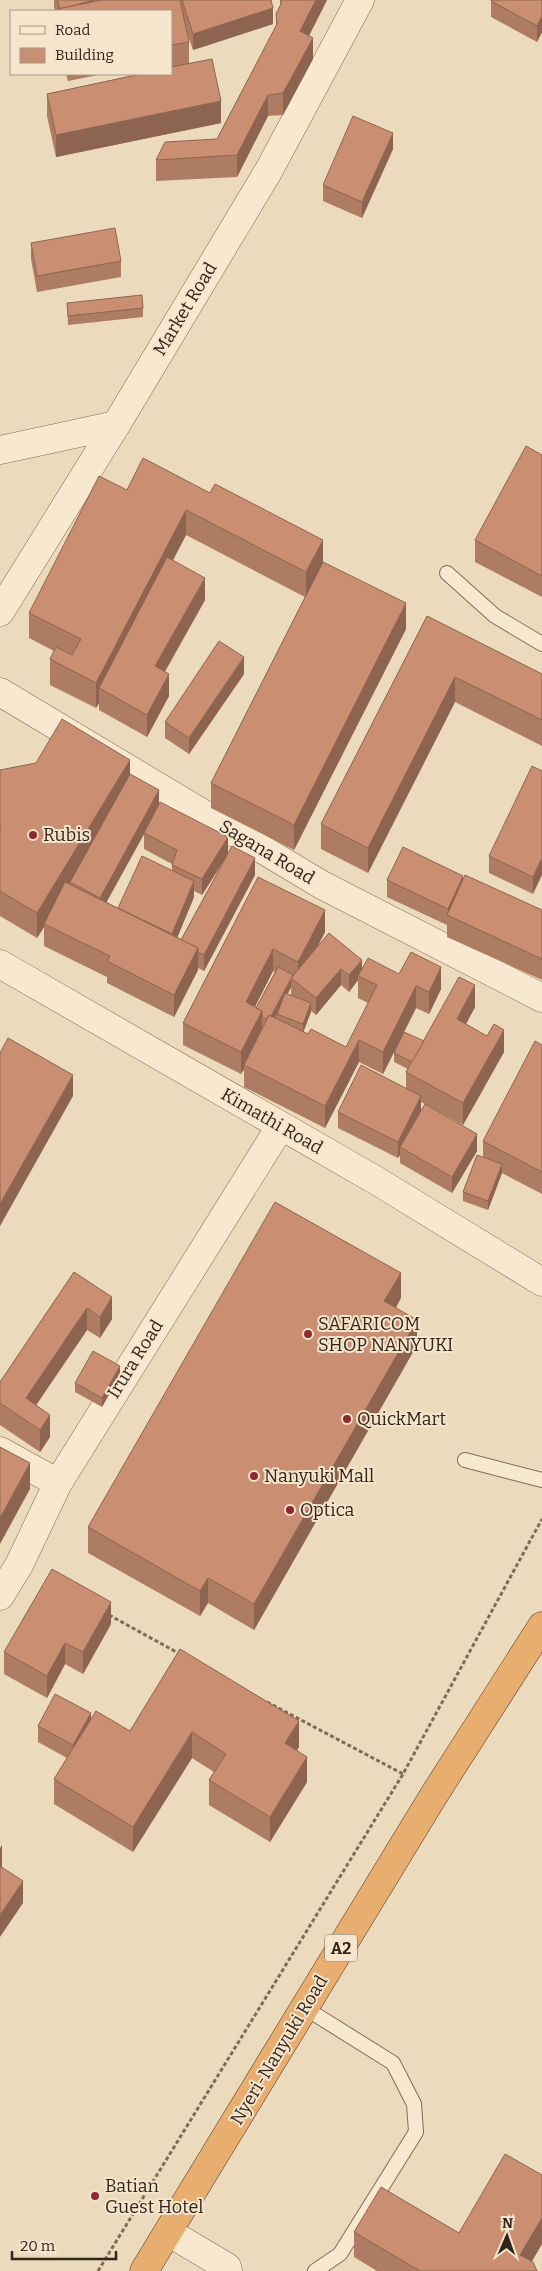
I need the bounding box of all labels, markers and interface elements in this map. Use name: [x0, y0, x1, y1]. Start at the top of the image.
legend: [10, 10, 172, 75]
text: Road: [55, 21, 90, 39]
text: Building: [55, 46, 114, 64]
street label: Market Road: [149, 258, 222, 360]
street label: Sagana Road: [215, 815, 319, 889]
place label: Rubis: [43, 824, 90, 846]
marker: Rubis: [27, 829, 39, 841]
street label: Kimathi Road: [217, 1083, 327, 1159]
place label: SAFARICOM SHOP NANYUKI: [318, 1313, 453, 1356]
street label: Irura Road: [102, 1315, 168, 1402]
marker: SAFARICOM SHOP NANYUKI: [302, 1328, 314, 1340]
place label: QuickMart: [357, 1408, 447, 1430]
marker: QuickMart: [341, 1413, 353, 1425]
place label: Nanyuki Mall: [264, 1465, 374, 1487]
marker: Nanyuki Mall: [248, 1470, 260, 1482]
place label: Optica: [300, 1499, 355, 1521]
marker: Optica: [284, 1504, 296, 1516]
road number: A2: [325, 1935, 357, 1962]
street label: Nyeri-Nanyuki Road: [226, 1971, 333, 2129]
place label: Batian Guest Hotel: [105, 2175, 203, 2218]
marker: Batian Guest Hotel: [89, 2190, 101, 2202]
north arrow: [482, 2211, 532, 2261]
text: N: [502, 2215, 513, 2232]
scale bar: [12, 2228, 116, 2260]
text: 20 m: [20, 2237, 56, 2255]

